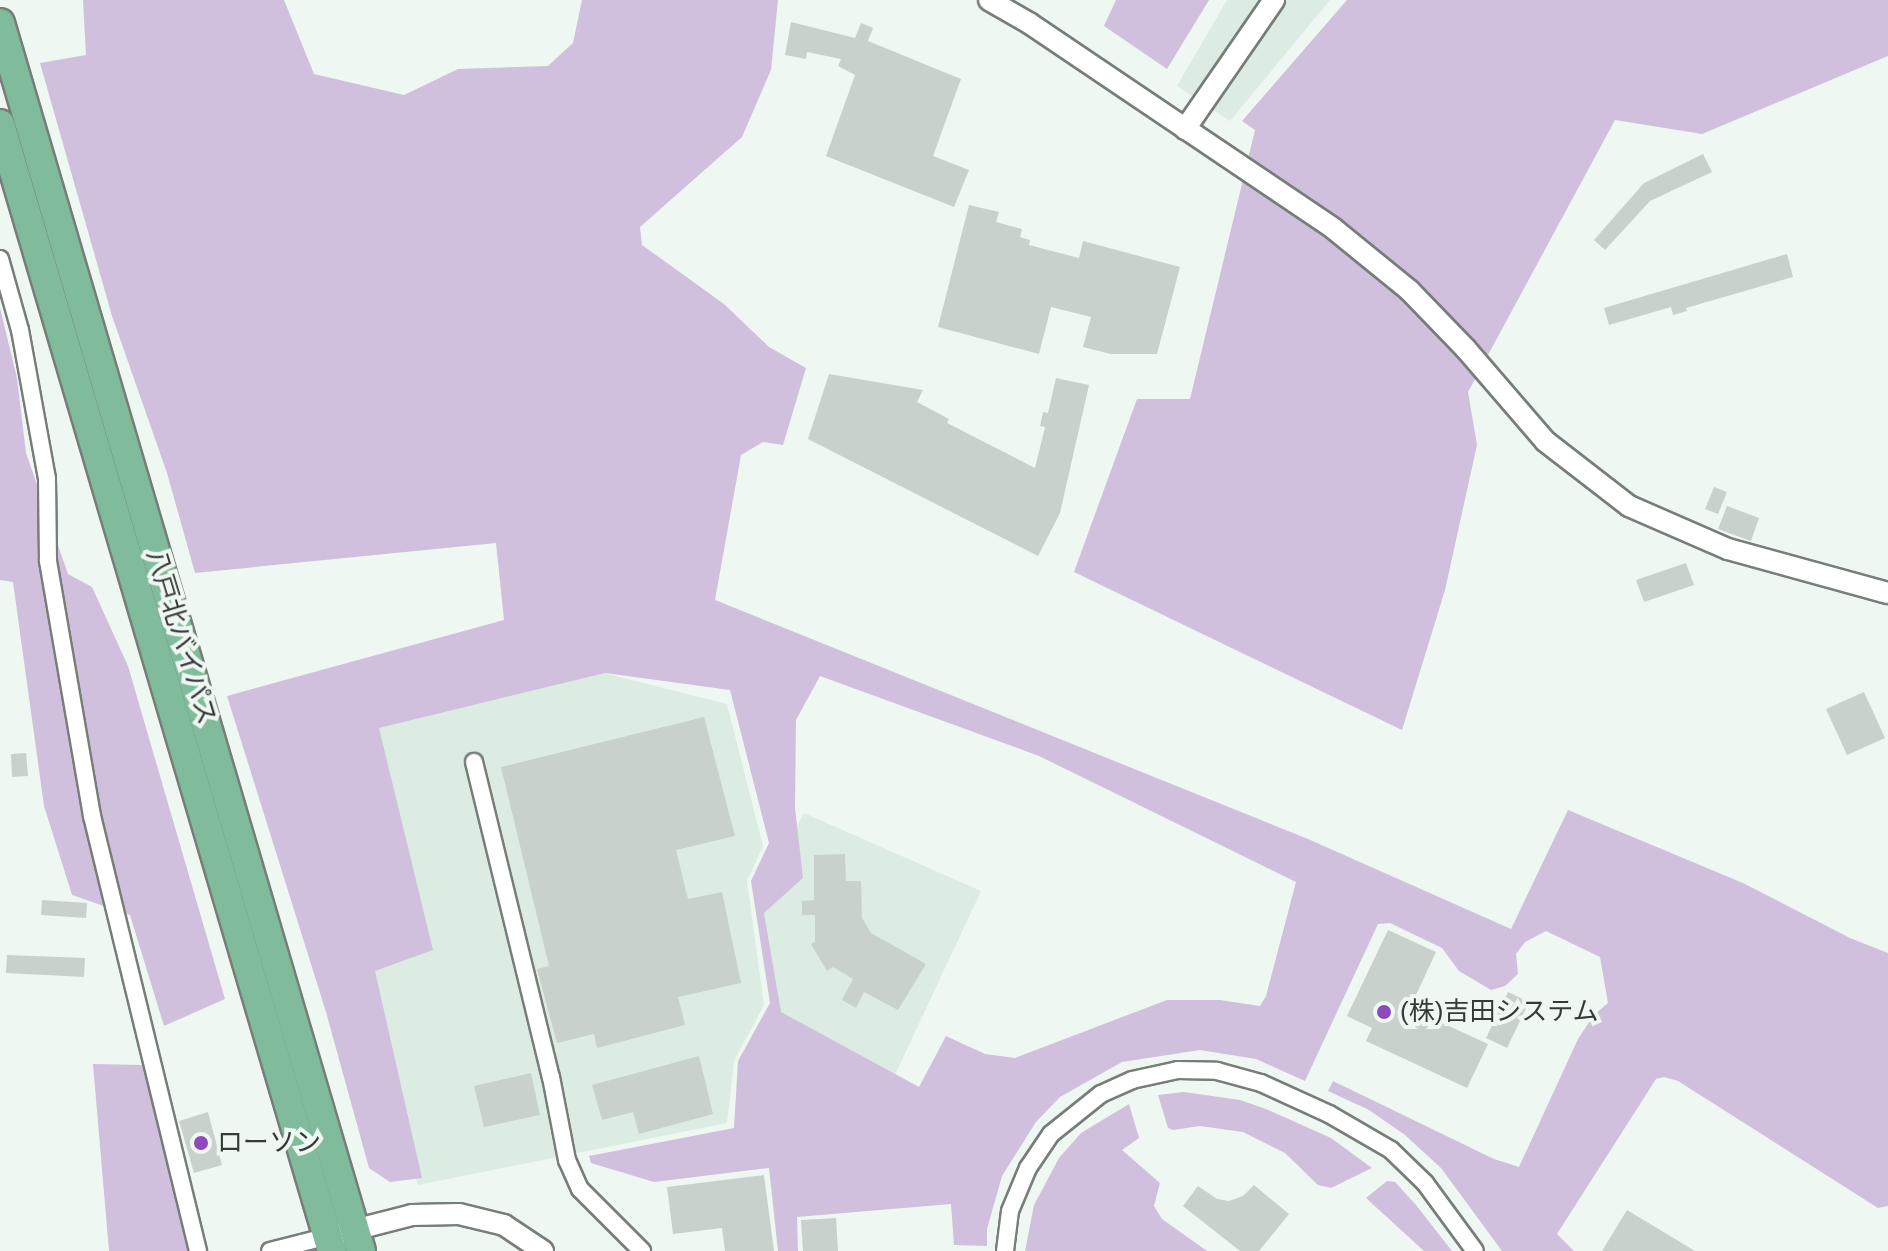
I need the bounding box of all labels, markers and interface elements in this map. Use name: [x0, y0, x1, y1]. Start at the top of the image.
street label: 八戸北バイパス: [139, 545, 223, 729]
place label: (株)吉田システム: [1400, 996, 1599, 1028]
marker: (株)吉田システム: [1375, 1003, 1393, 1021]
place label: ローソン: [217, 1127, 321, 1159]
marker: ローソン: [192, 1134, 210, 1152]

